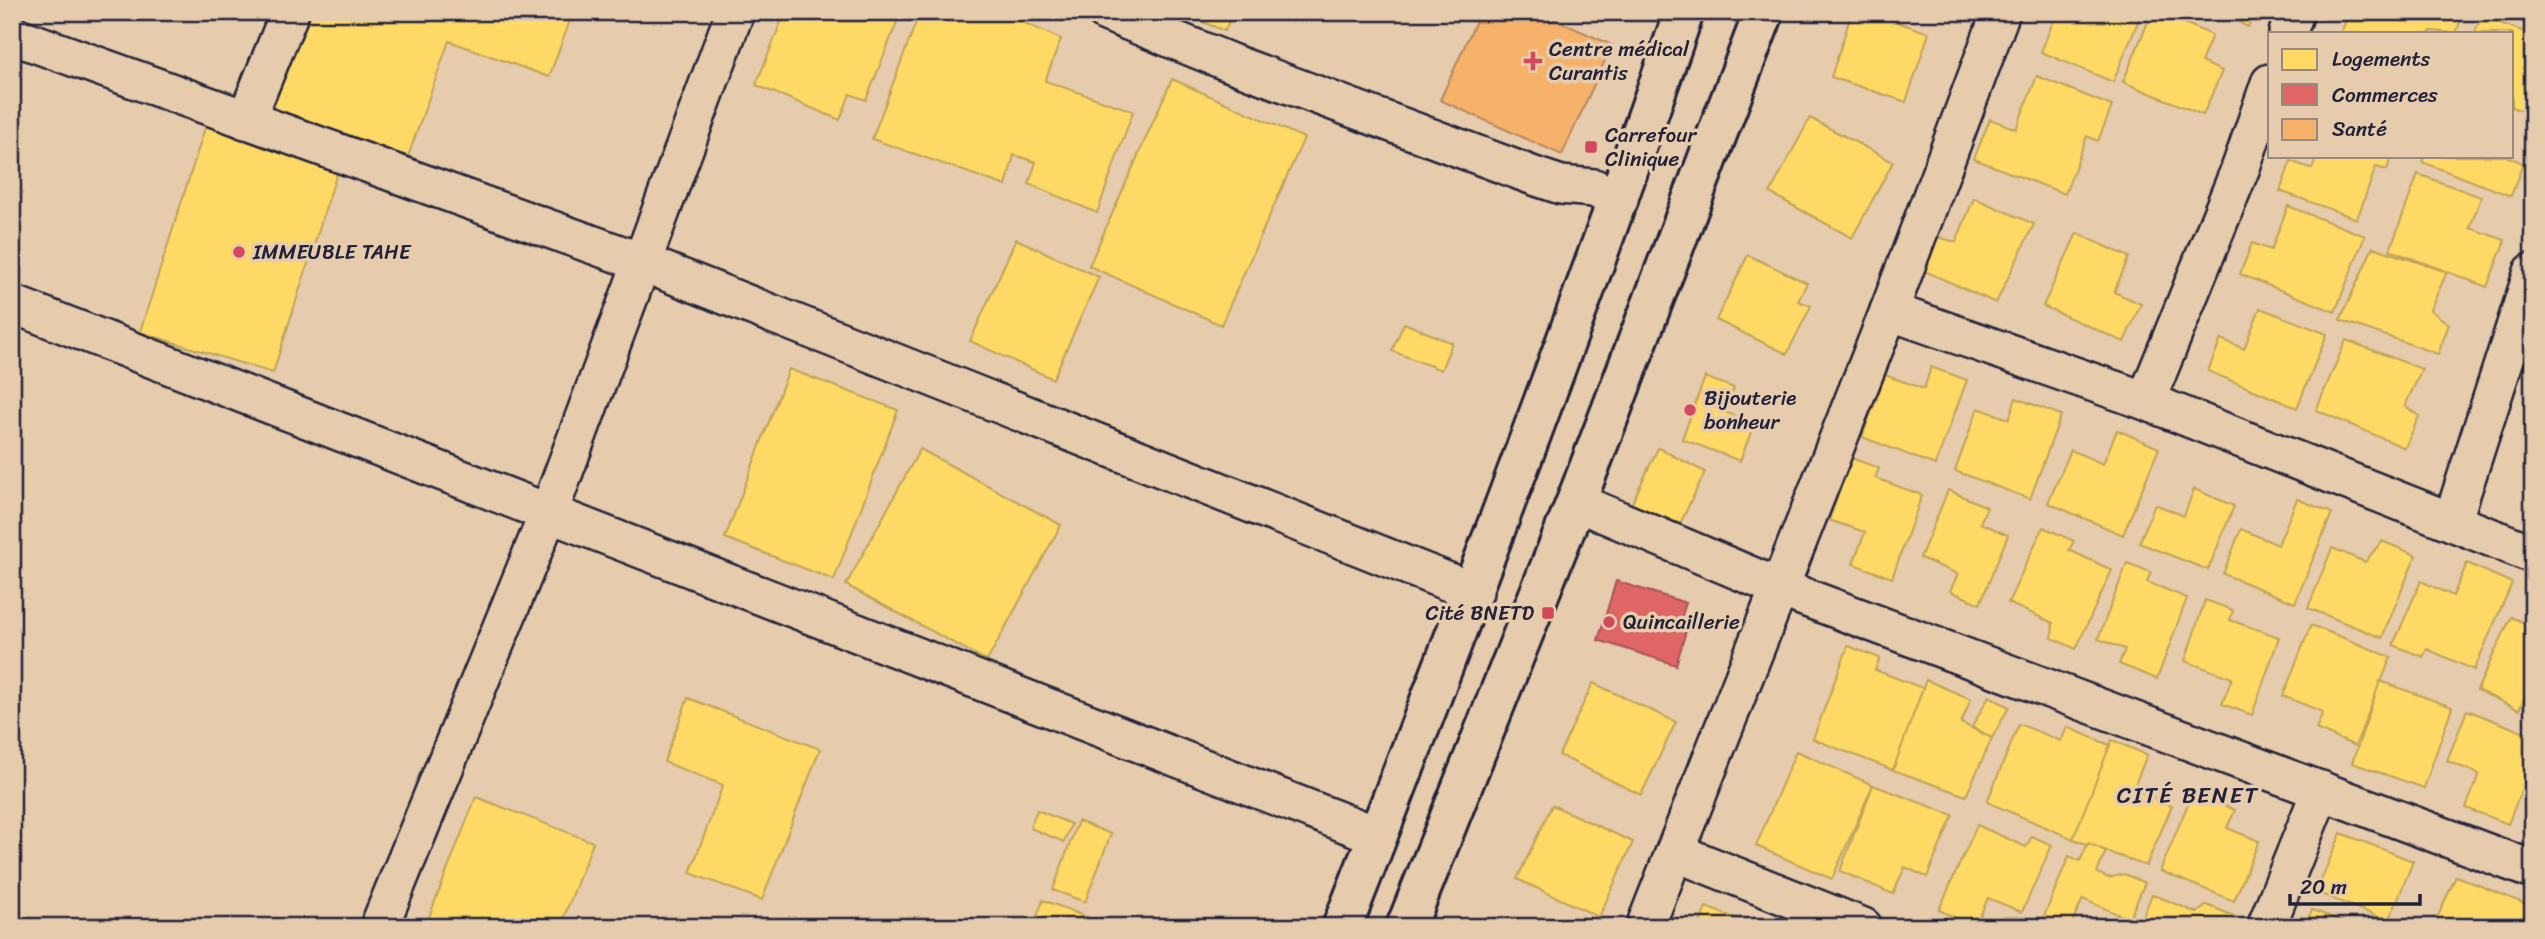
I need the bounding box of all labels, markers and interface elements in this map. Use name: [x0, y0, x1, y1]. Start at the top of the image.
place label: Centre médical Curantis: [1549, 30, 1690, 92]
legend: [2268, 32, 2514, 158]
text: Logements: [2332, 40, 2431, 78]
marker: Centre médical Curantis: [1523, 51, 1543, 71]
text: Commerces: [2332, 76, 2438, 114]
text: Santé: [2332, 110, 2387, 148]
place label: Carrefour Clinique: [1605, 116, 1697, 178]
marker: Carrefour Clinique: [1583, 139, 1599, 155]
place label: IMMEUBLE TAHE: [252, 233, 412, 271]
marker: IMMEUBLE TAHE: [231, 244, 247, 260]
place label: Bijouterie bonheur: [1704, 379, 1796, 441]
marker: Bijouterie bonheur: [1682, 402, 1698, 418]
place label: Cité BNETD: [1426, 594, 1534, 632]
place label: Quincaillerie: [1623, 603, 1740, 641]
marker: Cité BNETD: [1540, 605, 1556, 621]
marker: Quincaillerie: [1601, 614, 1617, 630]
district label: CITÉ BENET: [2117, 775, 2259, 816]
scale bar: [2290, 862, 2419, 906]
text: 20 m: [2300, 868, 2347, 906]

